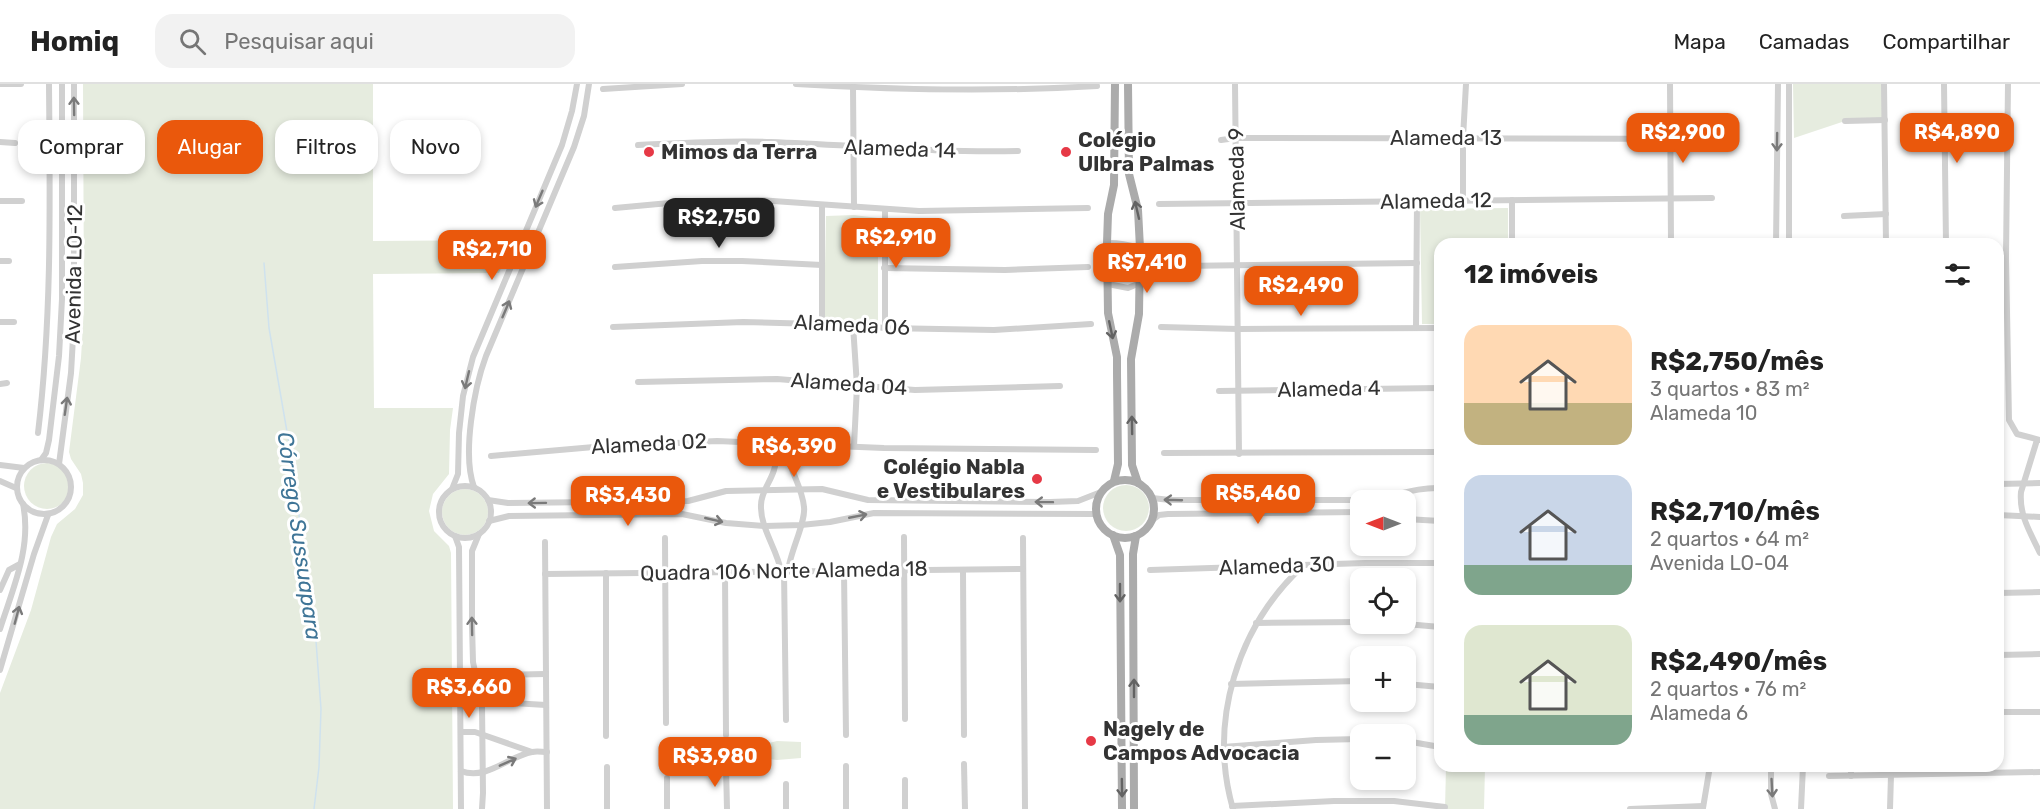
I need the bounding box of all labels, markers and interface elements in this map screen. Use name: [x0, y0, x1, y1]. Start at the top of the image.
search box: [155, 14, 575, 68]
text: Homiq: [30, 25, 119, 58]
icon: search: [176, 25, 209, 58]
text: Pesquisar aqui: [224, 28, 374, 55]
text: Mapa: [1673, 29, 1726, 54]
text: Camadas: [1759, 29, 1849, 54]
text: Compartilhar: [1882, 29, 2010, 54]
one-way arrow: [68, 97, 80, 117]
pin: R$2,900: [1628, 113, 1738, 164]
pin: R$4,890: [1902, 113, 2012, 164]
chip: Comprar: [18, 120, 145, 174]
chip: Alugar: [157, 120, 263, 174]
chip: Filtros: [275, 120, 378, 174]
chip: Novo: [390, 120, 481, 174]
text: R$2,900: [1641, 120, 1725, 144]
text: R$4,890: [1914, 120, 2000, 144]
street label: Alameda 13: [1390, 125, 1502, 150]
place label: Colégio Ulbra Palmas: [1078, 127, 1214, 176]
street label: Alameda 9: [1223, 127, 1250, 231]
one-way arrow: [1771, 132, 1783, 152]
street label: Alameda 14: [843, 134, 957, 163]
place label: Mimos da Terra: [661, 139, 817, 164]
marker: Mimos da Terra: [642, 145, 656, 159]
marker: Colégio Ulbra Palmas: [1059, 145, 1073, 159]
street label: Alameda 12: [1380, 187, 1492, 214]
one-way arrow: [533, 190, 544, 208]
pin: R$2,750: [664, 198, 774, 249]
one-way arrow: [1131, 201, 1142, 220]
street label: Avenida LO-12: [60, 204, 87, 344]
text: R$2,750: [677, 205, 761, 229]
pin: R$2,910: [841, 218, 951, 269]
text: R$2,910: [855, 225, 937, 249]
pin: R$2,710: [437, 230, 547, 281]
text: R$2,710: [452, 237, 532, 261]
pin: R$7,410: [1092, 243, 1202, 294]
text: R$7,410: [1107, 250, 1187, 274]
icon: filters: [1941, 258, 1974, 291]
text: 12 imóveis: [1464, 259, 1598, 290]
pin: R$2,490: [1246, 266, 1356, 317]
text: R$2,490: [1258, 273, 1344, 297]
one-way arrow: [501, 301, 512, 319]
street label: Alameda 06: [793, 309, 911, 340]
one-way arrow: [1106, 321, 1118, 340]
text: R$2,750/mês: [1650, 346, 1824, 377]
icon: home: [1512, 349, 1584, 421]
street label: Alameda 04: [790, 367, 908, 400]
one-way arrow: [460, 370, 472, 389]
street label: Alameda 4: [1277, 375, 1381, 402]
text: 3 quartos · 83 m²: [1650, 377, 1810, 401]
one-way arrow: [61, 397, 72, 416]
text: Alameda 10: [1650, 401, 1757, 425]
one-way arrow: [1126, 416, 1138, 436]
pin: R$6,390: [739, 427, 849, 478]
street label: Alameda 02: [590, 428, 708, 459]
water label: Córrego Sussuapara: [272, 430, 328, 642]
text: R$6,390: [751, 434, 837, 458]
place label: Colégio Nabla e Vestibulares: [877, 454, 1025, 503]
marker: Colégio Nabla e Vestibulares: [1030, 472, 1044, 486]
pin: R$5,460: [1203, 474, 1313, 525]
pin: R$3,430: [573, 476, 683, 527]
text: R$5,460: [1215, 481, 1301, 505]
text: R$3,430: [585, 483, 671, 507]
north arrow: [1350, 490, 1416, 556]
map controls: [1350, 490, 1416, 790]
one-way arrow: [1164, 494, 1184, 505]
one-way arrow: [1035, 496, 1055, 508]
text: R$2,710/mês: [1650, 496, 1820, 527]
one-way arrow: [527, 497, 547, 509]
icon: home: [1512, 499, 1584, 571]
one-way arrow: [848, 510, 868, 521]
one-way arrow: [704, 515, 723, 527]
text: 2 quartos · 64 m²: [1650, 527, 1809, 551]
street label: Alameda 30: [1218, 551, 1336, 580]
text: Avenida LO-04: [1650, 551, 1789, 575]
street label: Quadra 106 Norte Alameda 18: [640, 555, 928, 586]
button: locate: [1350, 568, 1416, 634]
one-way arrow: [1115, 582, 1126, 602]
one-way arrow: [12, 605, 24, 624]
one-way arrow: [466, 616, 478, 636]
button: +: [1350, 646, 1416, 712]
text: R$2,490/mês: [1650, 646, 1827, 677]
icon: home: [1512, 649, 1584, 721]
pin: R$3,660: [414, 668, 524, 719]
text: R$3,660: [426, 675, 512, 699]
text: 2 quartos · 76 m²: [1650, 677, 1806, 701]
one-way arrow: [1128, 678, 1140, 698]
text: Alameda 6: [1650, 701, 1748, 725]
place label: Nagely de Campos Advocacia: [1103, 716, 1300, 765]
button: −: [1350, 724, 1416, 790]
marker: Nagely de Campos Advocacia: [1084, 734, 1098, 748]
pin: R$3,980: [660, 737, 770, 788]
text: R$3,980: [672, 744, 758, 768]
one-way arrow: [498, 755, 516, 767]
one-way arrow: [1116, 777, 1128, 797]
one-way arrow: [1766, 778, 1777, 797]

